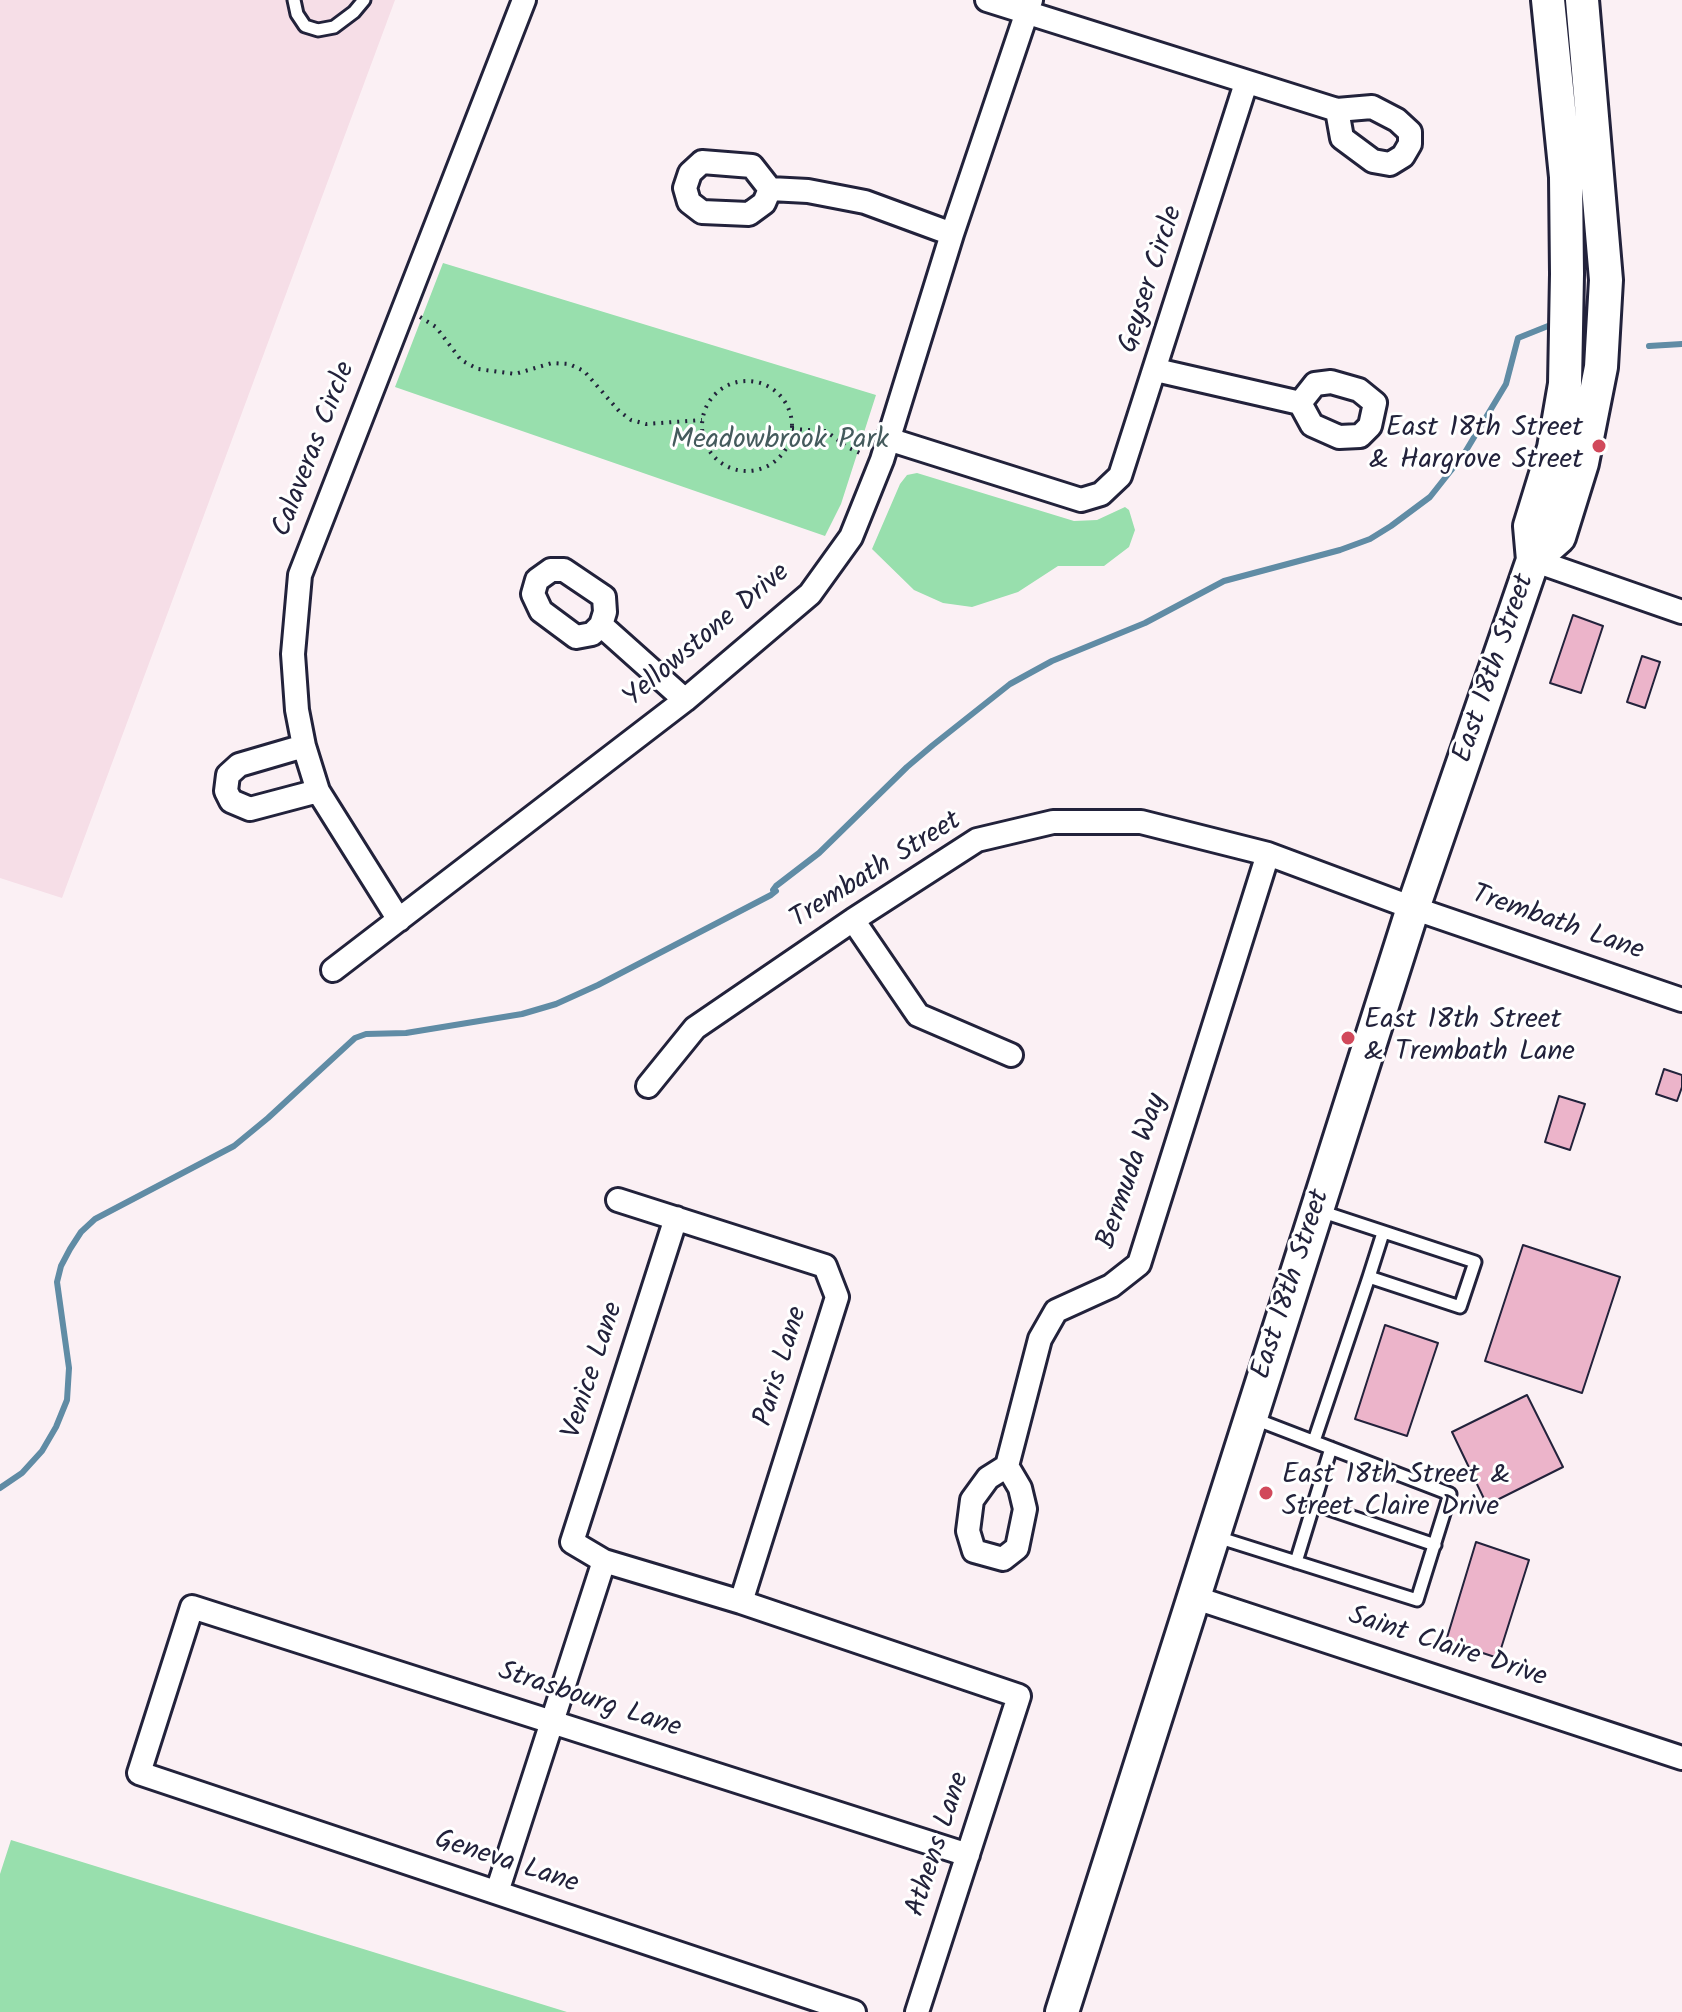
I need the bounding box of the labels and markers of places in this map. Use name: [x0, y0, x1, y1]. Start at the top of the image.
place label: East 18th Street & Hargrove Street: [1369, 413, 1583, 479]
marker: East 18th Street & Hargrove Street: [1590, 437, 1608, 455]
place label: East 18th Street & Trembath Lane: [1364, 1005, 1575, 1071]
marker: East 18th Street & Trembath Lane: [1339, 1029, 1357, 1047]
place label: East 18th Street & Street Claire Drive: [1282, 1460, 1510, 1526]
marker: East 18th Street & Street Claire Drive: [1257, 1484, 1275, 1502]

